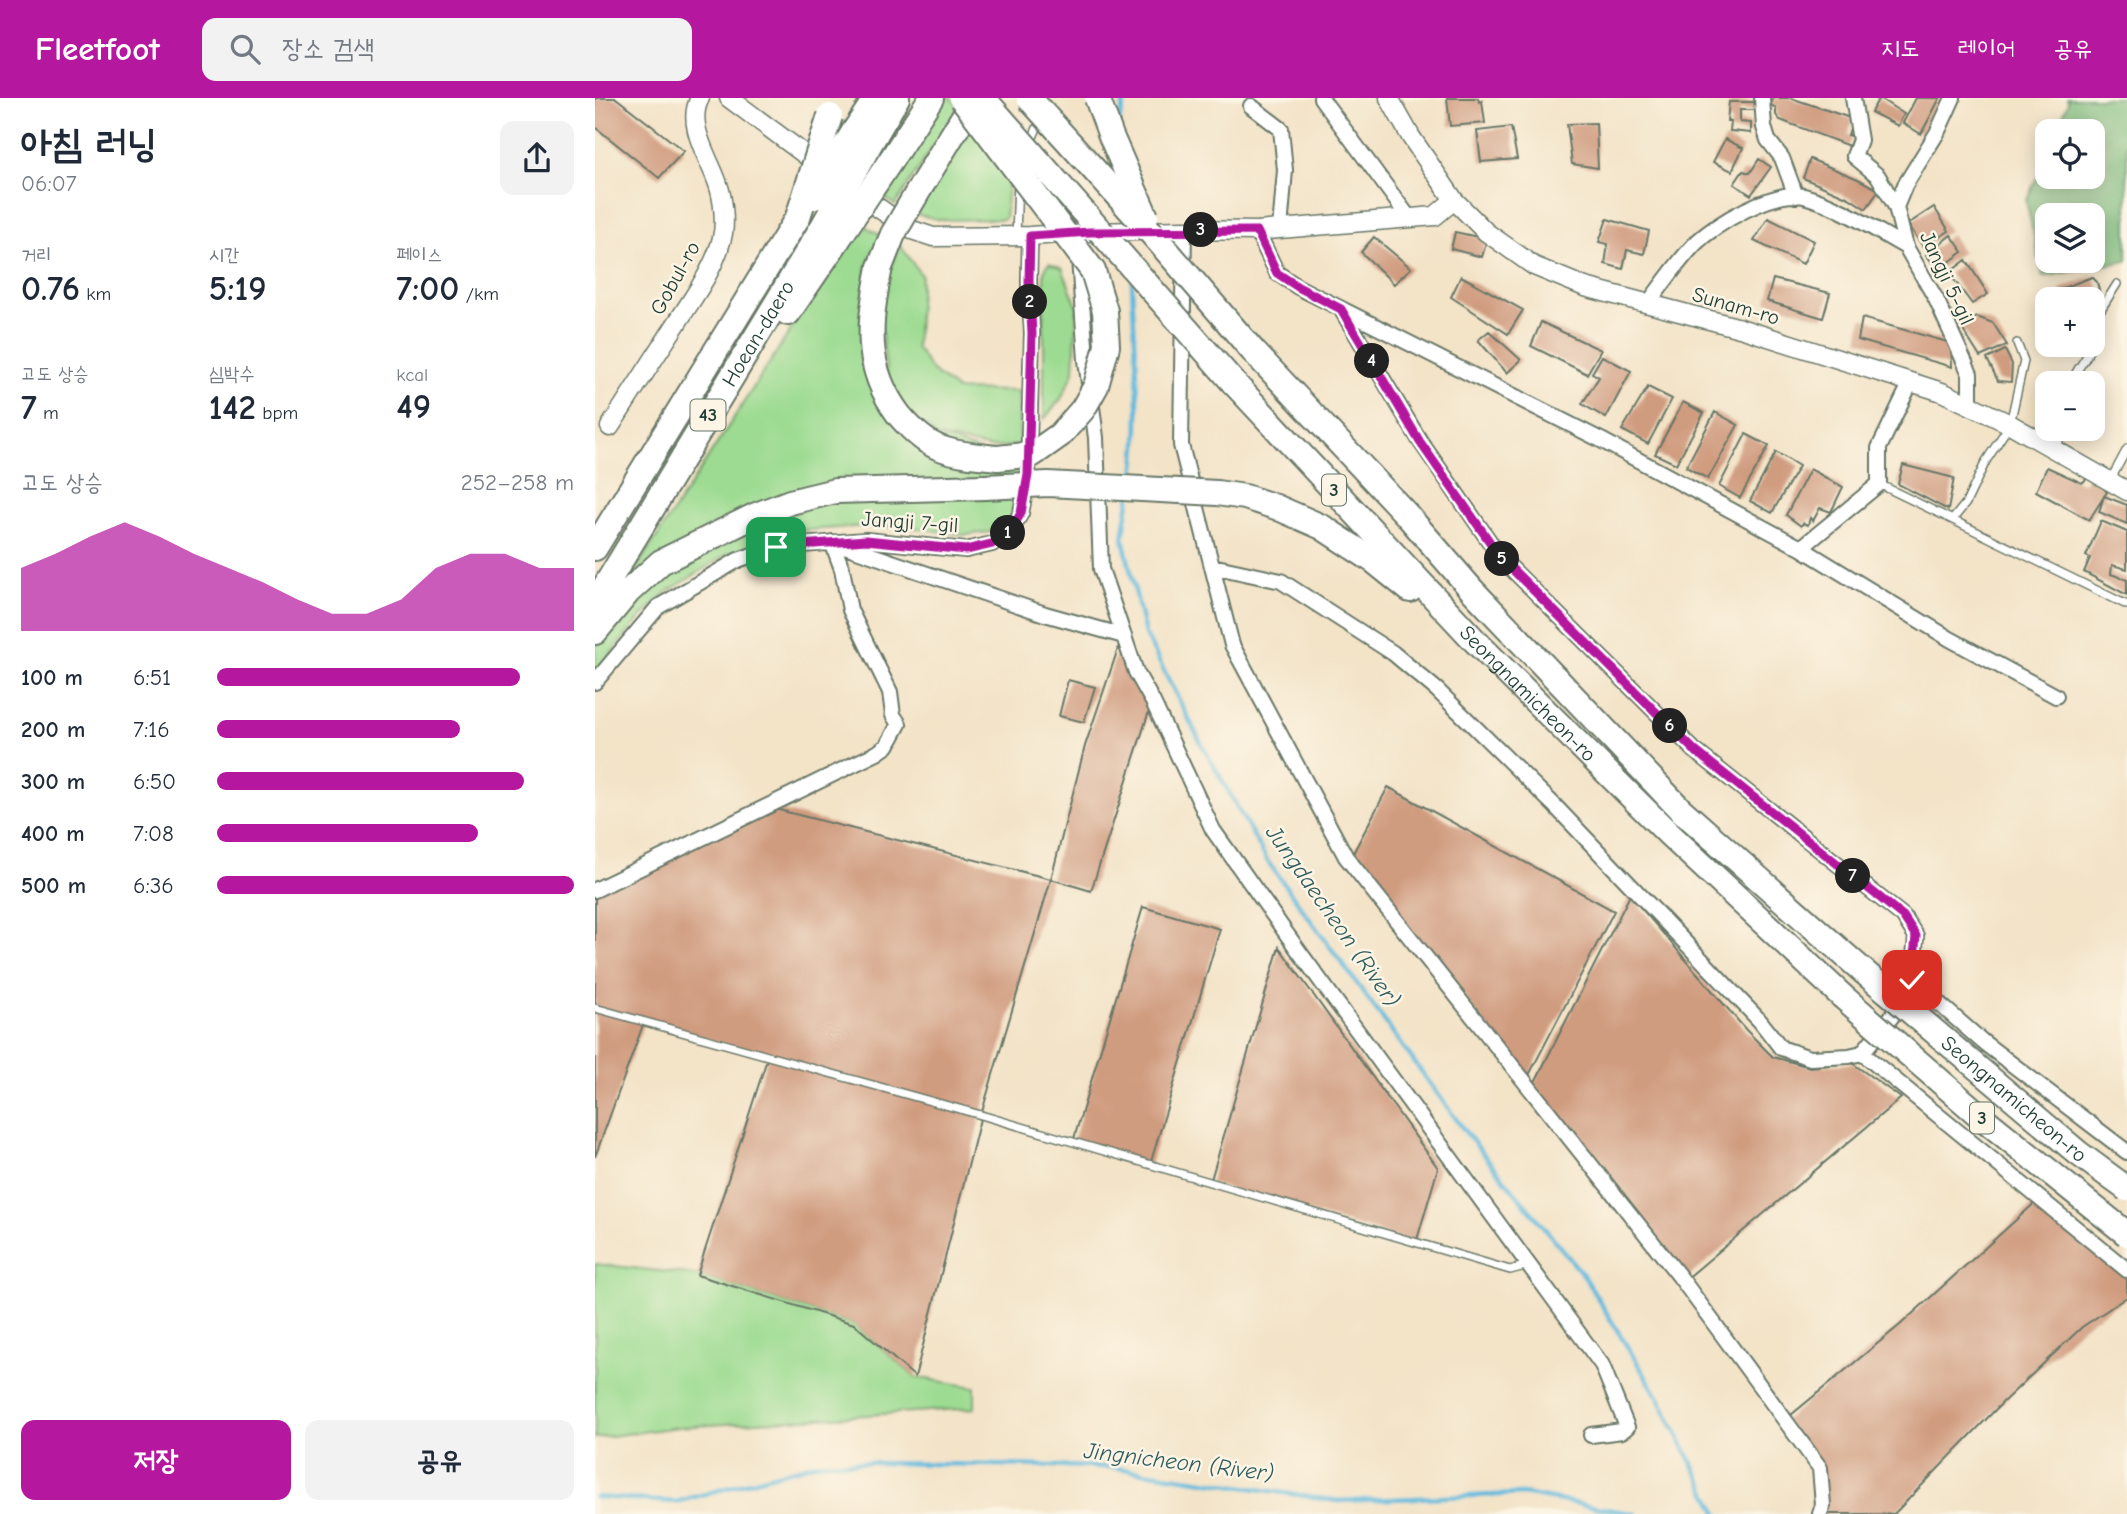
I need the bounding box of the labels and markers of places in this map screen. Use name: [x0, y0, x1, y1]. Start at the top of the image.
pin: 3: [1183, 212, 1219, 248]
pin: 2: [1013, 284, 1047, 320]
pin: 4: [1355, 344, 1389, 378]
pin: 1: [991, 516, 1025, 550]
pin: [746, 517, 806, 577]
pin: 5: [1485, 542, 1520, 576]
pin: 6: [1653, 708, 1687, 744]
pin: 7: [1835, 858, 1871, 894]
pin: [1882, 950, 1942, 1010]

